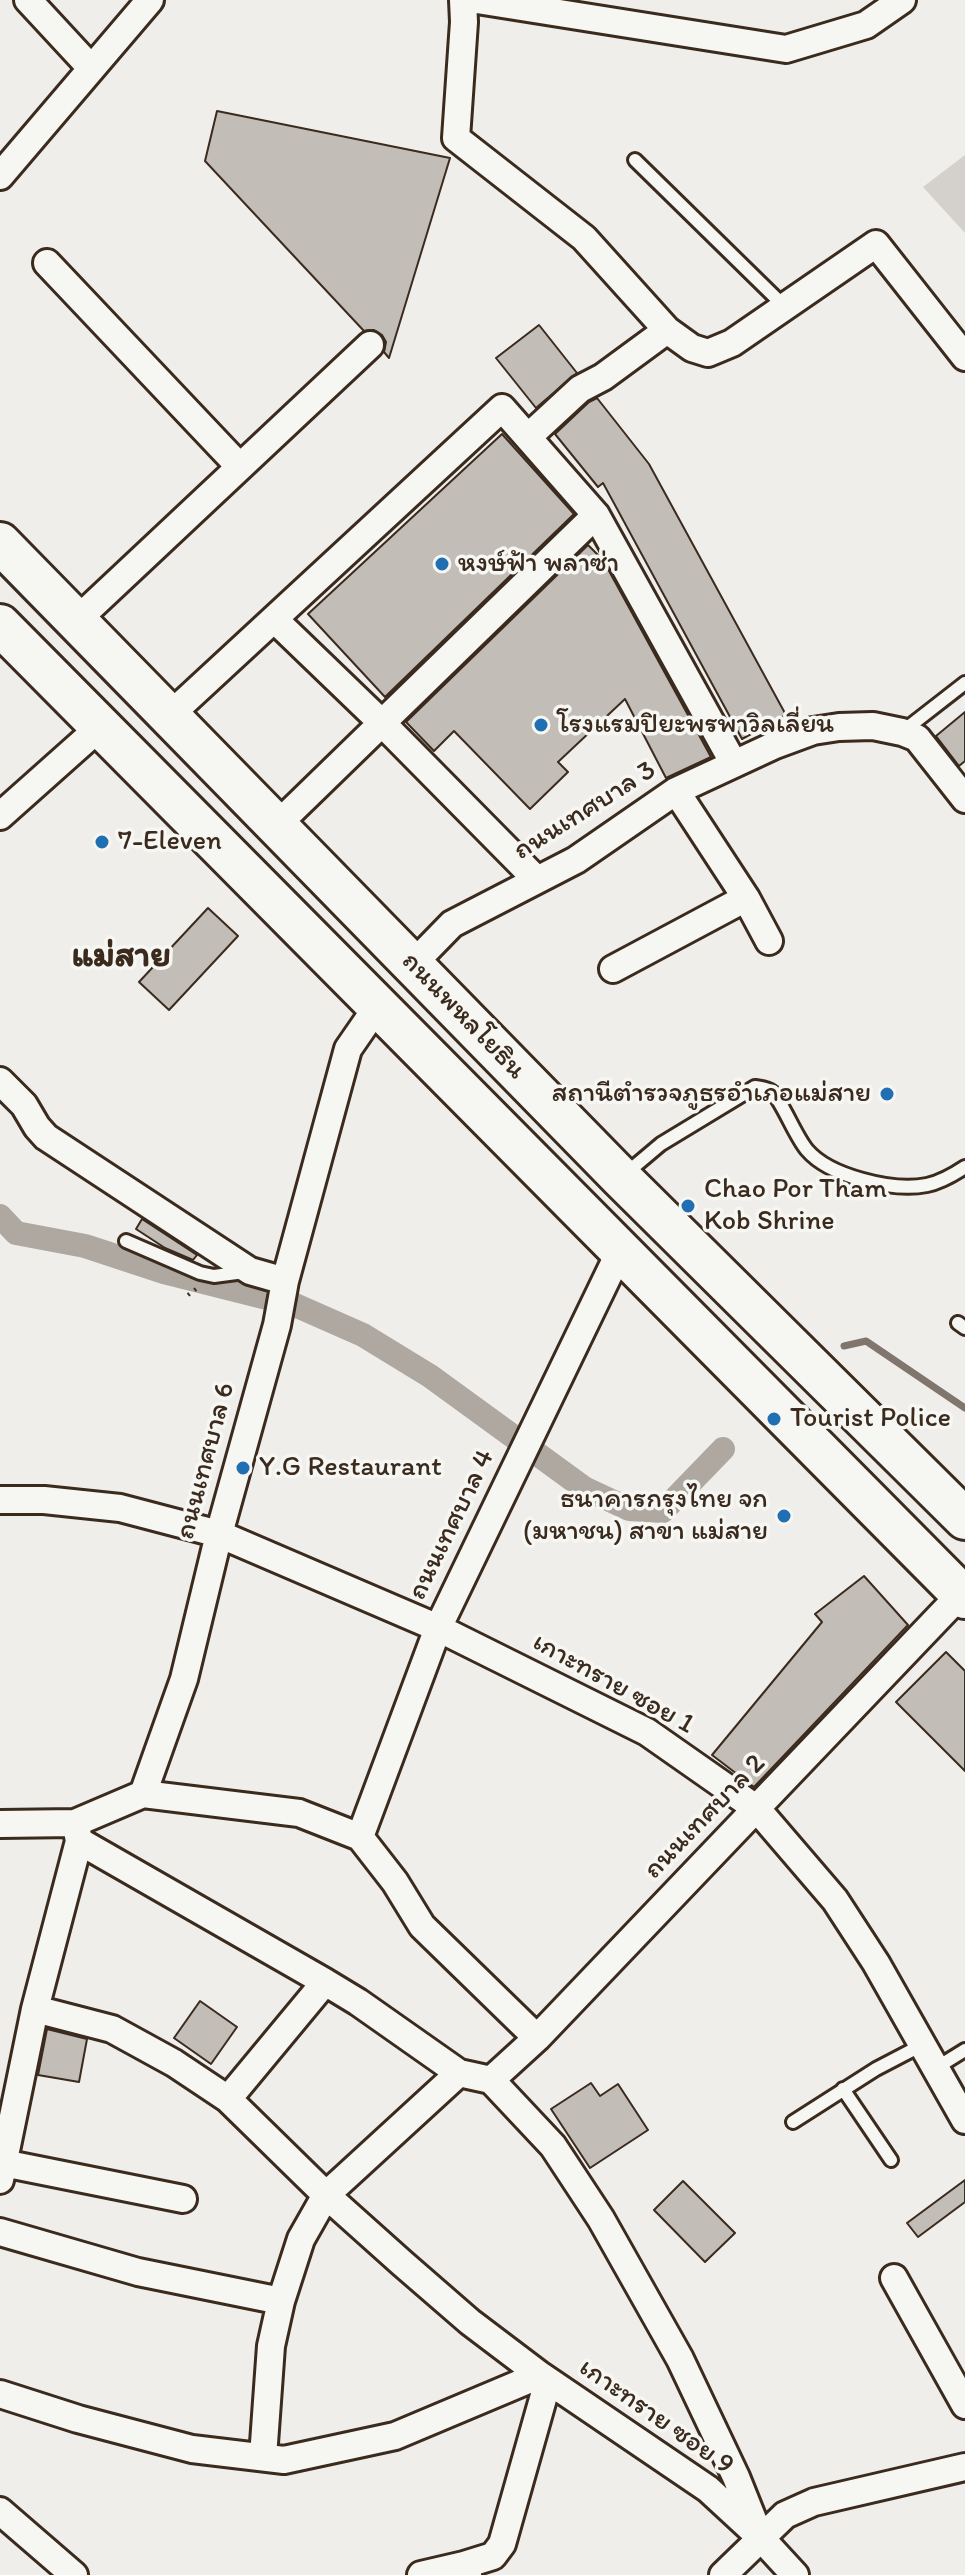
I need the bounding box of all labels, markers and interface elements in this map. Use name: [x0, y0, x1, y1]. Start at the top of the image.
place label: หงษ์ฟ้า พลาซ่า: [458, 547, 619, 581]
marker: หงษ์ฟ้า พลาซ่า: [433, 555, 451, 573]
place label: โรงแรมปิยะพรพาวิลเลี่ยน: [557, 708, 834, 742]
marker: โรงแรมปิยะพรพาวิลเลี่ยน: [532, 716, 550, 734]
street label: ถนนเทศบาล 3: [508, 754, 662, 868]
place label: 7-Eleven: [118, 825, 222, 859]
marker: 7-Eleven: [93, 833, 111, 851]
district label: แม่สาย: [71, 935, 171, 979]
street label: ถนนพหลโยธิน: [394, 945, 532, 1087]
place label: สถานีตำรวจภูธรอำเภอแม่สาย: [552, 1077, 871, 1111]
marker: สถานีตำรวจภูธรอำเภอแม่สาย: [878, 1085, 896, 1103]
place label: Chao Por Tham Kob Shrine: [704, 1173, 887, 1239]
marker: Chao Por Tham Kob Shrine: [679, 1197, 697, 1215]
street label: ถนนเทศบาล 6: [169, 1379, 243, 1543]
place label: Tourist Police: [790, 1402, 951, 1436]
marker: Tourist Police: [765, 1410, 783, 1428]
street label: ถนนเทศบาล 4: [401, 1444, 503, 1606]
place label: Y.G Restaurant: [259, 1451, 442, 1485]
marker: Y.G Restaurant: [234, 1459, 252, 1477]
place label: ธนาคารกรุงไทย จก (มหาชน) สาขา แม่สาย: [523, 1483, 768, 1549]
marker: ธนาคารกรุงไทย จก (มหาชน) สาขา แม่สาย: [775, 1507, 793, 1525]
street label: เกาะทราย ซอย 1: [526, 1626, 700, 1742]
street label: ถนนเทศบาล 2: [637, 1748, 773, 1886]
street label: เกาะทราย ซอย 9: [572, 2351, 740, 2483]

